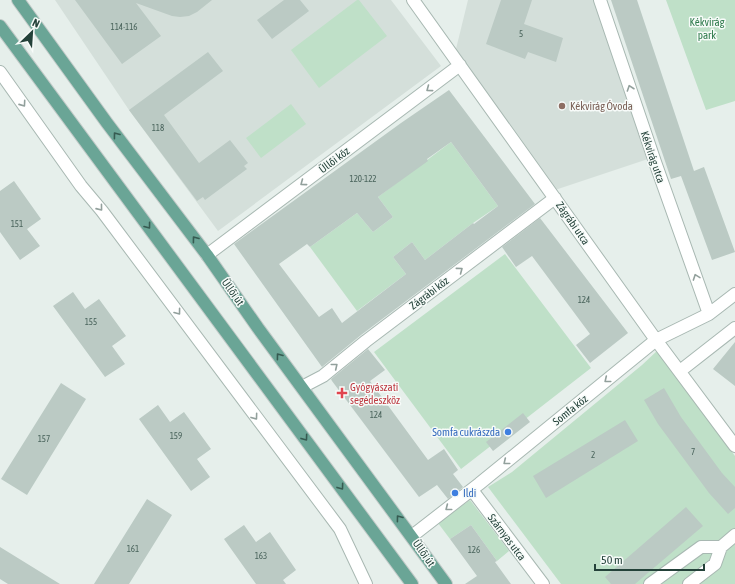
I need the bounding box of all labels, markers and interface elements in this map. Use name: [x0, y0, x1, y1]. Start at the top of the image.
north arrow: [12, 12, 52, 52]
text: N: [31, 16, 42, 30]
park label: Kékvirág park: [690, 16, 725, 41]
house number: 114-116: [110, 22, 138, 32]
house number: 5: [519, 29, 523, 39]
one-way arrow: [427, 84, 434, 91]
one-way arrow: [626, 85, 635, 92]
one-way arrow: [18, 100, 26, 107]
place label: Kékvirág Óvoda: [570, 100, 633, 112]
marker: Kékvirág Óvoda: [557, 101, 567, 111]
house number: 118: [152, 123, 164, 133]
street label: Kékvirág utca: [639, 130, 667, 184]
one-way arrow: [114, 133, 121, 140]
street label: Üllői köz: [316, 145, 352, 175]
house number: 120-122: [349, 174, 377, 184]
one-way arrow: [300, 179, 307, 186]
street label: Zágrábi utca: [554, 199, 592, 247]
one-way arrow: [95, 204, 102, 211]
house number: 151: [11, 219, 23, 229]
one-way arrow: [143, 221, 150, 228]
one-way arrow: [192, 236, 200, 243]
one-way arrow: [456, 268, 463, 275]
street label: Zágrábi köz: [407, 274, 451, 312]
one-way arrow: [692, 274, 700, 281]
street label: Üllői út: [220, 276, 246, 308]
house number: 124: [578, 295, 590, 305]
one-way arrow: [173, 308, 180, 315]
house number: 155: [85, 317, 97, 327]
one-way arrow: [276, 353, 284, 360]
one-way arrow: [330, 364, 338, 371]
one-way arrow: [605, 375, 612, 382]
place label: Gyógyászati segédeszköz: [350, 381, 400, 406]
marker: Gyógyászati segédeszköz: [337, 388, 347, 398]
street label: Somfa köz: [550, 392, 590, 428]
house number: 124: [370, 410, 382, 420]
one-way arrow: [251, 412, 258, 419]
place label: Somfa cukrászda: [432, 426, 500, 438]
marker: Somfa cukrászda: [503, 427, 513, 437]
house number: 159: [170, 431, 182, 441]
house number: 157: [38, 434, 50, 444]
one-way arrow: [300, 434, 308, 441]
house number: 7: [691, 447, 695, 457]
house number: 2: [591, 450, 595, 460]
one-way arrow: [504, 458, 511, 465]
one-way arrow: [336, 483, 343, 490]
place label: Ildi: [463, 487, 476, 499]
marker: Ildi: [450, 488, 460, 498]
one-way arrow: [446, 503, 453, 510]
street label: Szárnyas utca: [486, 512, 528, 562]
one-way arrow: [397, 516, 404, 523]
street label: Üllői út: [411, 537, 437, 569]
house number: 161: [127, 544, 139, 554]
house number: 126: [468, 545, 480, 555]
scale bar: [595, 546, 704, 572]
house number: 163: [255, 551, 267, 561]
text: 50 m: [601, 553, 623, 567]

